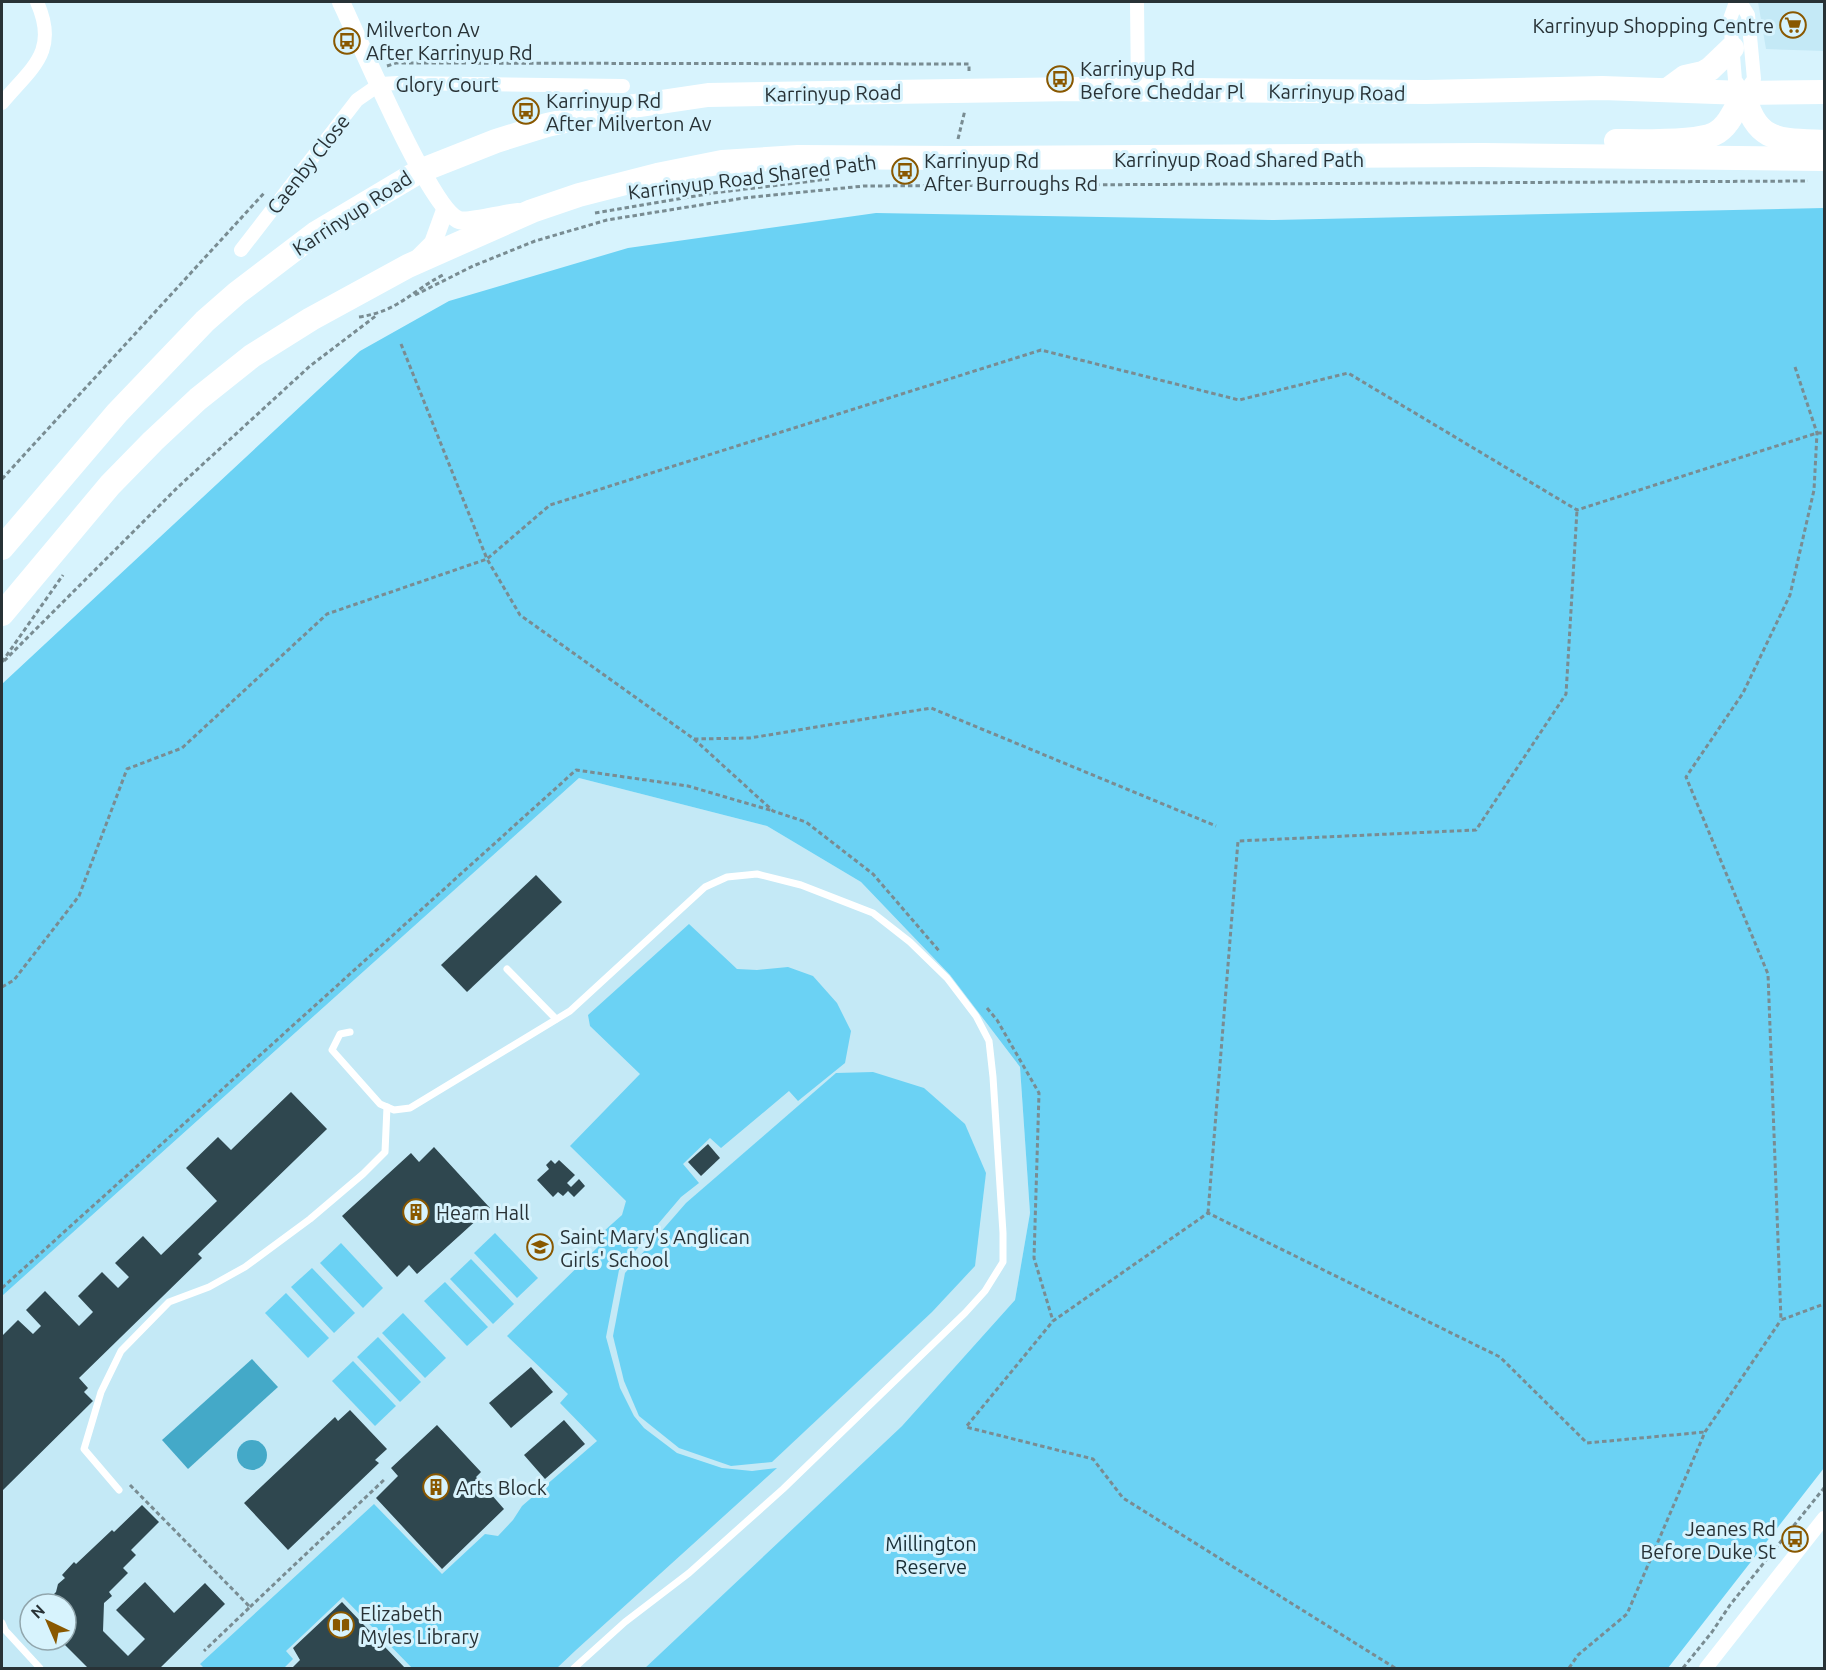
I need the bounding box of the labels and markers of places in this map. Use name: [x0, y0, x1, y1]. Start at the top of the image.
supermarket icon: Karrinyup Shopping Centre: [1778, 10, 1808, 40]
place label: Karrinyup Shopping Centre: [1532, 14, 1774, 37]
place label: Milverton Av After Karrinyup Rd: [366, 18, 533, 64]
bus stop icon: Milverton Av After Karrinyup Rd: [332, 26, 362, 56]
place label: Karrinyup Rd Before Cheddar Pl: [1080, 57, 1244, 103]
bus stop icon: Karrinyup Rd Before Cheddar Pl: [1045, 64, 1075, 94]
place label: Karrinyup Rd After Milverton Av: [546, 89, 712, 135]
bus stop icon: Karrinyup Rd After Milverton Av: [511, 96, 541, 126]
place label: Karrinyup Rd After Burroughs Rd: [924, 149, 1098, 195]
bus stop icon: Karrinyup Rd After Burroughs Rd: [890, 156, 920, 186]
building icon: Hearn Hall: [401, 1197, 431, 1227]
place label: Hearn Hall: [436, 1201, 530, 1224]
place label: Saint Mary's Anglican Girls' School: [560, 1225, 750, 1271]
school or university icon: Saint Mary's Anglican Girls' School: [525, 1232, 555, 1262]
building icon: Arts Block: [421, 1472, 451, 1502]
place label: Arts Block: [456, 1476, 547, 1499]
place label: Jeanes Rd Before Duke St: [1641, 1517, 1776, 1563]
bus stop icon: Jeanes Rd Before Duke St: [1780, 1524, 1810, 1554]
place label: Elizabeth Myles Library: [360, 1602, 479, 1648]
library icon: Elizabeth Myles Library: [326, 1610, 356, 1640]

